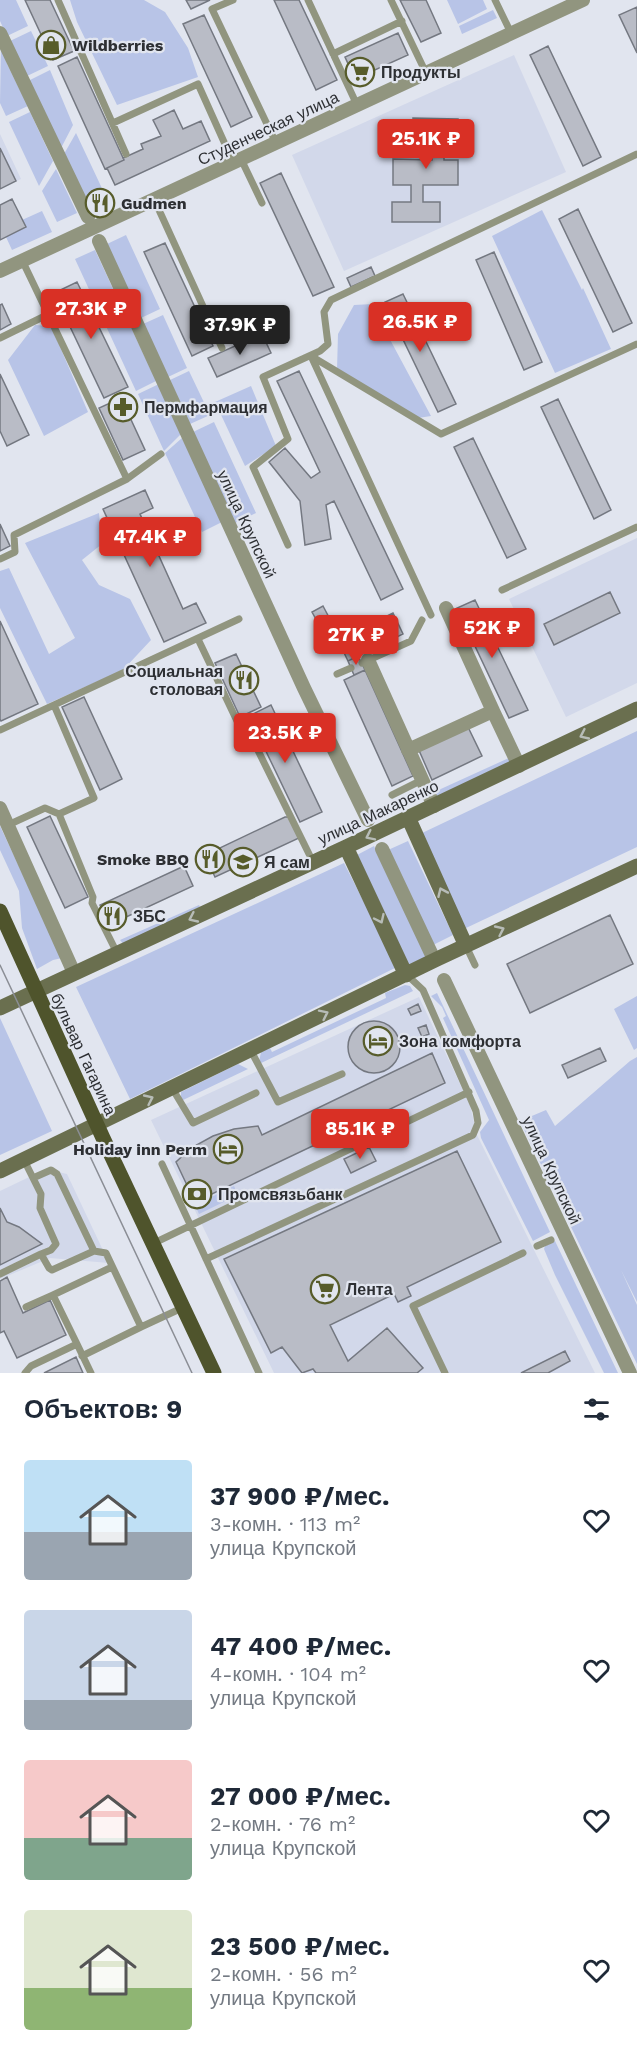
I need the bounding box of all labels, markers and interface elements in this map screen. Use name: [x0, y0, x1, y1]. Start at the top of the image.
shop icon: Wildberries: [35, 29, 67, 61]
place label: Wildberries: [72, 36, 164, 55]
supermarket icon: Продукты: [344, 56, 376, 88]
place label: Продукты: [381, 63, 461, 82]
street label: Студенческая улица: [195, 87, 342, 169]
pin: 25.1K ₽: [371, 119, 481, 170]
text: 25.1K ₽: [391, 126, 461, 150]
restaurant icon: Gudmen: [84, 187, 116, 219]
place label: Gudmen: [121, 194, 187, 213]
pin: 27.3K ₽: [36, 289, 146, 340]
text: 27.3K ₽: [55, 296, 127, 320]
pin: 26.5K ₽: [365, 302, 475, 353]
pin: 37.9K ₽: [185, 305, 295, 356]
text: 26.5K ₽: [383, 309, 457, 333]
text: 37.9K ₽: [204, 312, 276, 336]
pharmacy icon: Пермфармация: [107, 391, 139, 423]
place label: Пермфармация: [144, 398, 268, 417]
street label: улица Крупской: [213, 467, 280, 581]
pin: 47.4K ₽: [95, 517, 205, 568]
text: 47.4K ₽: [113, 524, 187, 548]
pin: 52K ₽: [450, 608, 534, 659]
pin: 27K ₽: [314, 615, 398, 666]
text: 52K ₽: [464, 615, 520, 639]
text: 27K ₽: [328, 622, 384, 646]
place label: Социальная столовая: [125, 662, 223, 699]
restaurant icon: Социальная столовая: [228, 664, 260, 696]
pin: 23.5K ₽: [230, 713, 340, 764]
text: 23.5K ₽: [248, 720, 322, 744]
one-way arrow: [580, 727, 591, 739]
street label: улица Макаренко: [315, 776, 442, 849]
one-way arrow: [365, 828, 376, 840]
restaurant icon: Smoke BBQ: [194, 843, 226, 875]
school or university icon: Я сам: [227, 846, 259, 878]
place label: Smoke BBQ: [97, 850, 189, 869]
place label: Я сам: [264, 853, 310, 872]
one-way arrow: [437, 888, 449, 899]
restaurant icon: ЗБС: [96, 900, 128, 932]
place label: ЗБС: [133, 907, 166, 926]
one-way arrow: [189, 911, 200, 923]
one-way arrow: [372, 913, 384, 924]
one-way arrow: [494, 925, 505, 937]
street label: бульвар Гагарина: [47, 990, 120, 1118]
one-way arrow: [318, 1009, 329, 1021]
hotel icon: Зона комфорта: [362, 1025, 394, 1057]
place label: Зона комфорта: [399, 1032, 521, 1051]
one-way arrow: [143, 1095, 154, 1107]
pin: 85.1K ₽: [305, 1109, 415, 1160]
street label: улица Крупской: [518, 1113, 585, 1227]
text: 85.1K ₽: [325, 1116, 395, 1140]
hotel icon: Holiday inn Perm: [212, 1133, 244, 1165]
place label: Holiday inn Perm: [73, 1140, 207, 1159]
bank icon: Промсвязьбанк: [181, 1178, 213, 1210]
place label: Промсвязьбанк: [218, 1185, 344, 1204]
supermarket icon: Лента: [309, 1273, 341, 1305]
place label: Лента: [346, 1280, 393, 1299]
icon: filters: [580, 1393, 613, 1426]
text: Объектов: 9: [24, 1394, 182, 1424]
text: 37 900 ₽/мес.: [210, 1481, 390, 1511]
icon: home: [72, 1484, 144, 1556]
icon: heart: [580, 1504, 613, 1537]
text: 3-комн. · 113 m²: [210, 1512, 360, 1536]
text: улица Крупской: [210, 1536, 356, 1560]
text: 47 400 ₽/мес.: [210, 1631, 391, 1661]
icon: home: [72, 1634, 144, 1706]
icon: heart: [580, 1654, 613, 1687]
text: 4-комн. · 104 m²: [210, 1662, 366, 1686]
text: улица Крупской: [210, 1686, 356, 1710]
text: 27 000 ₽/мес.: [210, 1781, 391, 1811]
icon: home: [72, 1784, 144, 1856]
icon: heart: [580, 1804, 613, 1837]
text: 2-комн. · 76 m²: [210, 1812, 355, 1836]
text: улица Крупской: [210, 1836, 356, 1860]
text: 23 500 ₽/мес.: [210, 1931, 390, 1961]
icon: home: [72, 1934, 144, 2006]
icon: heart: [580, 1954, 613, 1987]
text: 2-комн. · 56 m²: [210, 1962, 357, 1986]
text: улица Крупской: [210, 1986, 356, 2010]

